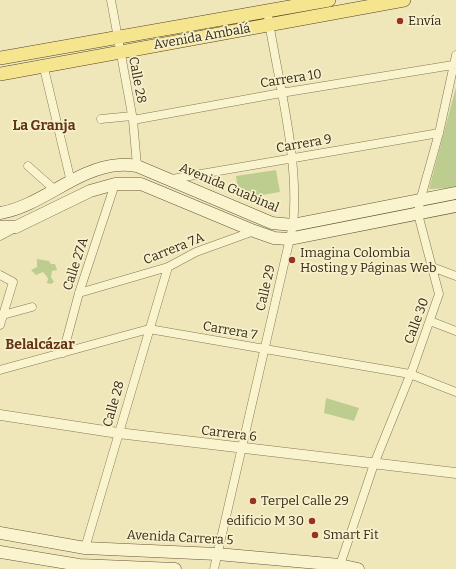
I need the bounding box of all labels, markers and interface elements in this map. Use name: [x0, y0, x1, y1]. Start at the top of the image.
place label: Envía: [408, 13, 441, 29]
marker: Envía: [395, 16, 405, 26]
street label: Avenida Ambalá: [152, 21, 252, 53]
street label: Calle 28: [125, 55, 149, 105]
street label: Carrera 10: [259, 66, 323, 92]
district label: La Granja: [12, 118, 76, 134]
street label: Carrera 9: [275, 131, 333, 157]
street label: Avenida Guabinal: [177, 160, 281, 216]
street label: Carrera 7A: [141, 230, 207, 268]
street label: Calle 27A: [60, 235, 92, 293]
place label: Imagina Colombia Hosting y Páginas Web: [300, 245, 437, 276]
marker: Imagina Colombia Hosting y Páginas Web: [287, 255, 297, 265]
street label: Calle 29: [253, 263, 279, 313]
street label: Calle 30: [401, 296, 433, 346]
street label: Carrera 7: [202, 319, 258, 343]
district label: Belalcázar: [5, 337, 75, 353]
street label: Calle 28: [100, 379, 128, 429]
street label: Carrera 6: [200, 423, 258, 445]
place label: Terpel Calle 29: [261, 493, 349, 509]
marker: Terpel Calle 29: [248, 496, 258, 506]
place label: edificio M 30: [226, 513, 304, 529]
marker: edificio M 30: [307, 516, 317, 526]
street label: Avenida Carrera 5: [126, 527, 234, 549]
place label: Smart Fit: [323, 527, 379, 543]
marker: Smart Fit: [310, 530, 320, 540]

